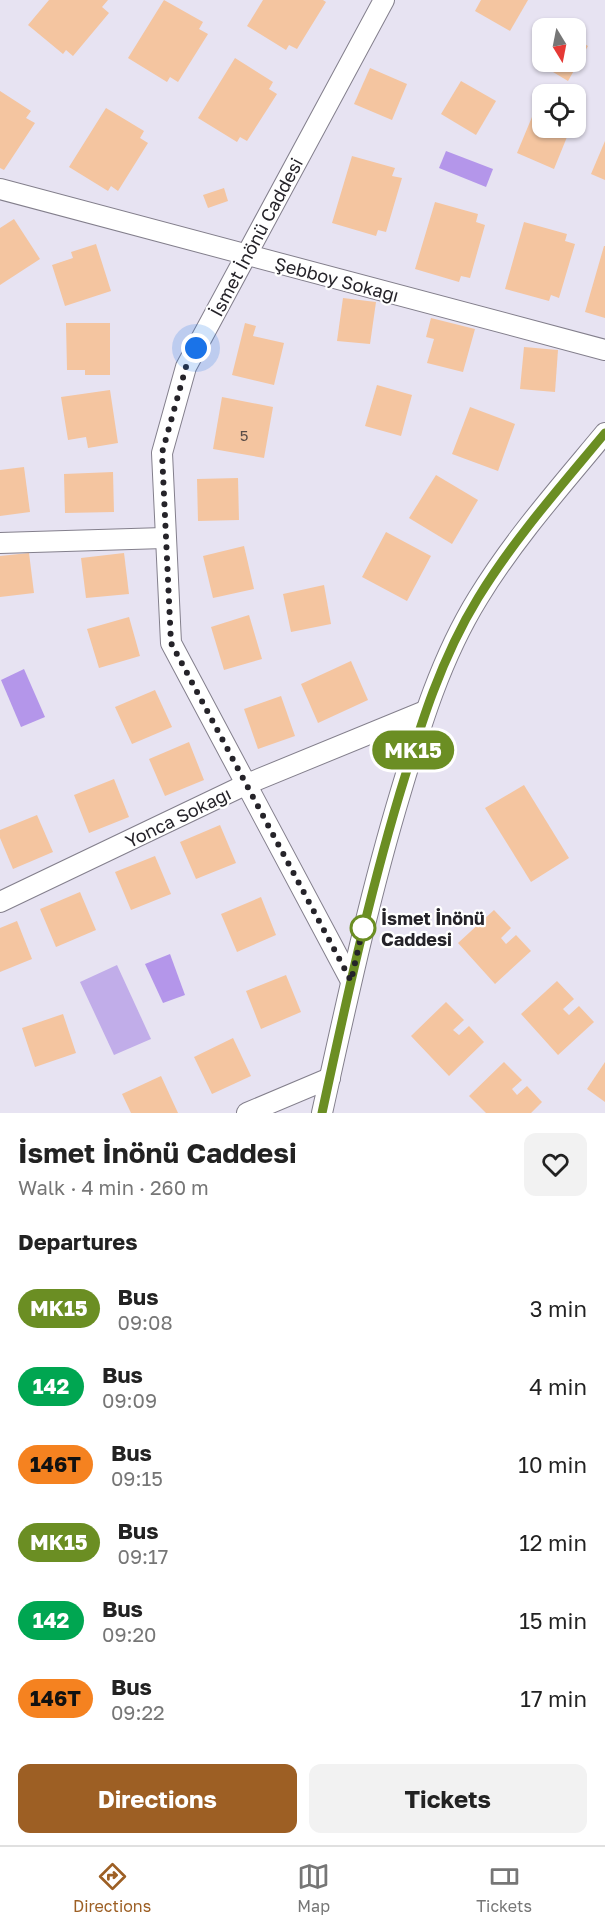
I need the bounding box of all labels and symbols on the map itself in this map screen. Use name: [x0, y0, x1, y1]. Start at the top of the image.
north arrow: [532, 18, 586, 72]
street label: İsmet İnönü Caddesi: [205, 154, 307, 320]
street label: Şebboy Sokağı: [273, 252, 401, 306]
your location: [181, 333, 211, 363]
house number: 5: [240, 426, 248, 444]
line badge: MK15: [371, 730, 455, 770]
street label: Yonca Sokağı: [122, 782, 234, 852]
place label: İsmet İnönü Caddesi: [381, 907, 485, 950]
marker: İsmet İnönü Caddesi: [350, 915, 376, 941]

